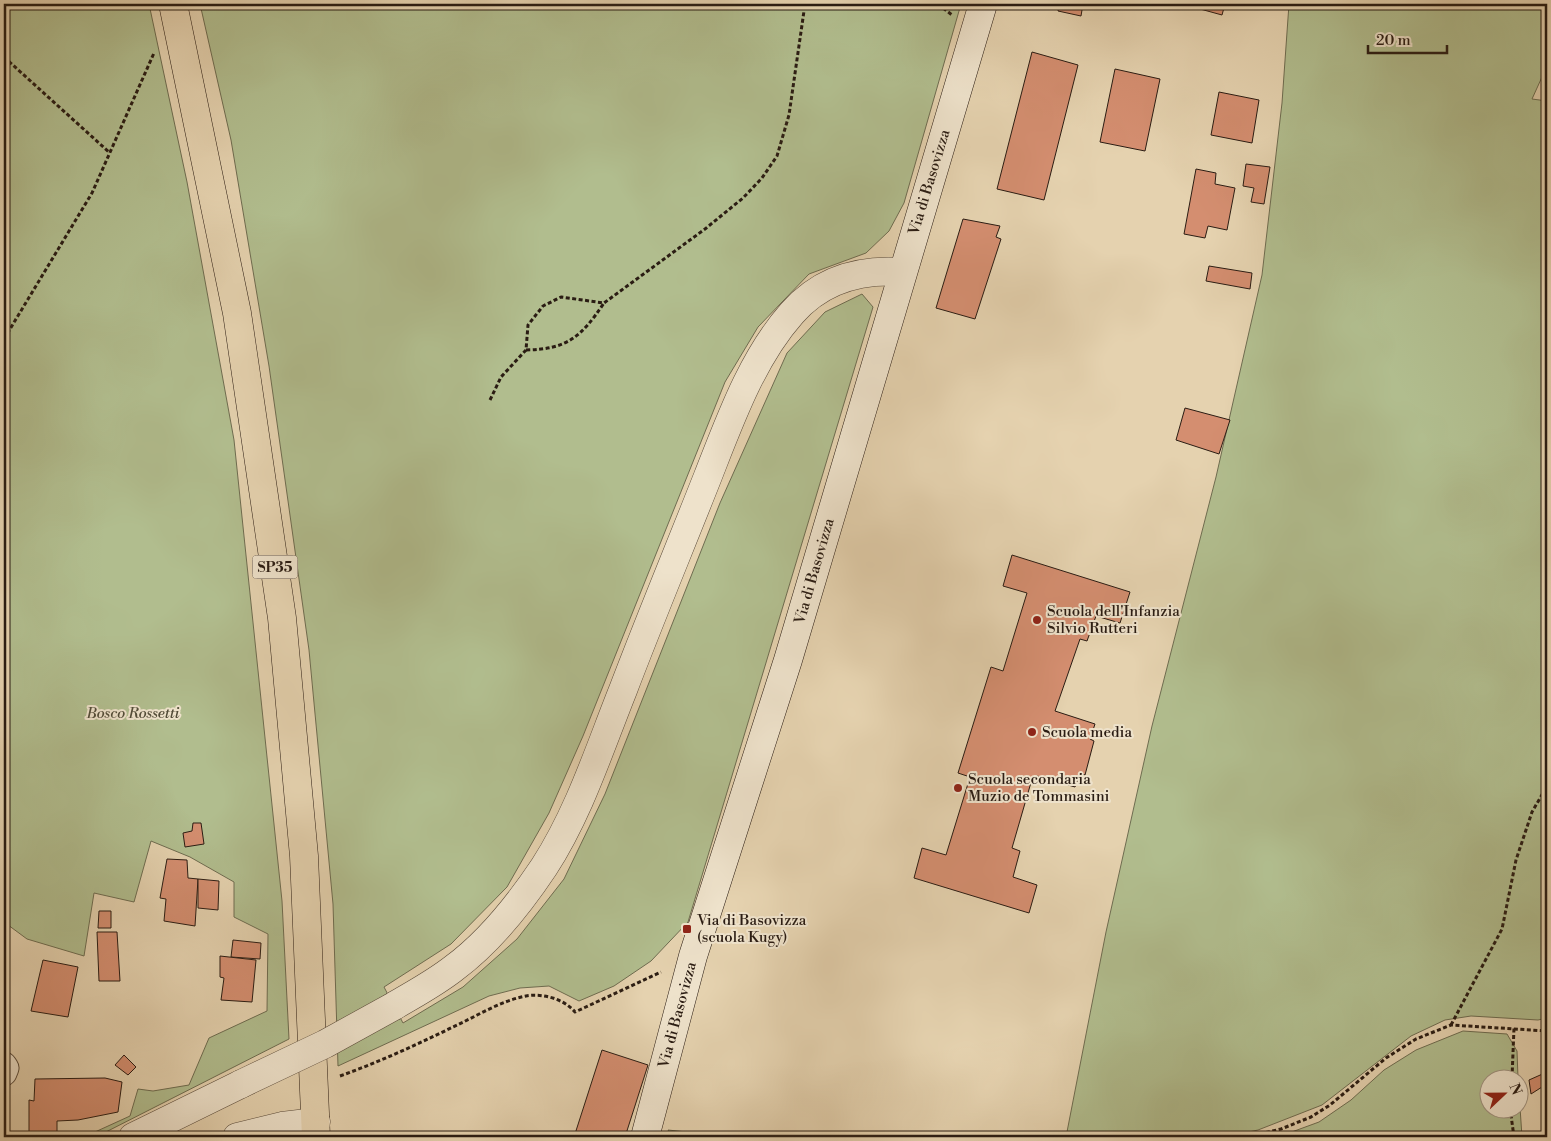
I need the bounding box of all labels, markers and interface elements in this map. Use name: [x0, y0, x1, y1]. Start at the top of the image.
scale bar: [1368, 22, 1447, 54]
text: 20 m: [1376, 31, 1411, 50]
street label: Via di Basovizza: [904, 127, 955, 238]
street label: Via di Basovizza: [790, 516, 839, 627]
road number: SP35: [252, 556, 298, 578]
place label: Scuola dell'Infanzia Silvio Rutteri: [1047, 602, 1180, 638]
marker: Scuola dell'Infanzia Silvio Rutteri: [1031, 614, 1043, 626]
park label: Bosco Rossetti: [86, 704, 180, 723]
place label: Scuola media: [1042, 723, 1132, 742]
marker: Scuola media: [1026, 726, 1038, 738]
place label: Scuola secondaria Muzio de Tommasini: [968, 770, 1110, 806]
marker: Scuola secondaria Muzio de Tommasini: [952, 782, 964, 794]
place label: Via di Basovizza (scuola Kugy): [696, 911, 807, 947]
marker: Via di Basovizza (scuola Kugy): [681, 923, 693, 935]
street label: Via di Basovizza: [654, 959, 701, 1071]
north arrow: [1478, 1068, 1528, 1118]
text: N: [1505, 1081, 1526, 1098]

